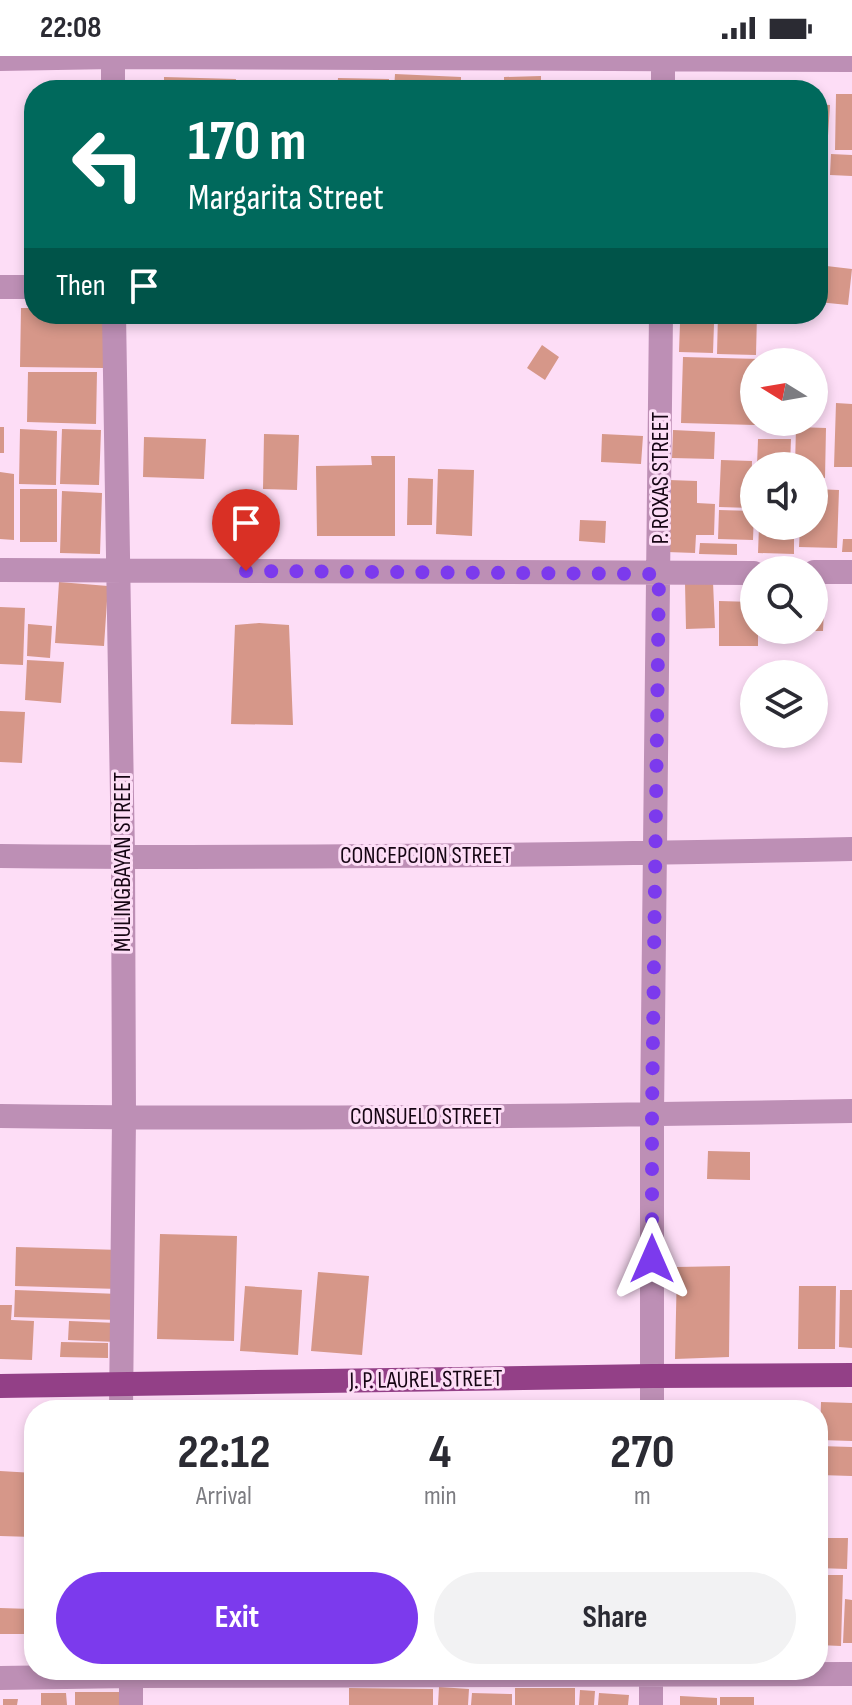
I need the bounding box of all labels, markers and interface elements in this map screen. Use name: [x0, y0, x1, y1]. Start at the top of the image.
text: 22:08: [40, 10, 101, 46]
text: 170 m: [188, 109, 306, 176]
icon: left: [56, 112, 160, 216]
text: Margarita Street: [188, 177, 384, 220]
icon: arrive: [122, 264, 166, 308]
text: Then: [56, 268, 106, 304]
north arrow: [740, 348, 828, 436]
map controls: [740, 348, 828, 748]
street label: P. ROXAS STREET: [646, 411, 675, 544]
button: sound: [740, 452, 828, 540]
pin: [212, 489, 280, 571]
icon: arrive: [224, 501, 268, 545]
button: search: [740, 556, 828, 644]
button: layers: [740, 660, 828, 748]
street label: MULINGBAYAN STREET: [108, 772, 137, 952]
street label: CONCEPCION STREET: [340, 841, 512, 870]
street label: CONSUELO STREET: [350, 1102, 502, 1131]
position arrow: [610, 1217, 694, 1301]
street label: J. P. LAUREL STREET: [348, 1364, 503, 1395]
text: 22:12: [177, 1424, 271, 1481]
text: 4: [429, 1424, 451, 1481]
text: 270: [610, 1424, 675, 1481]
text: Arrival: [196, 1481, 252, 1512]
text: min: [424, 1481, 457, 1512]
text: m: [634, 1481, 651, 1512]
button: Exit: [56, 1572, 418, 1664]
button: Share: [434, 1572, 796, 1664]

